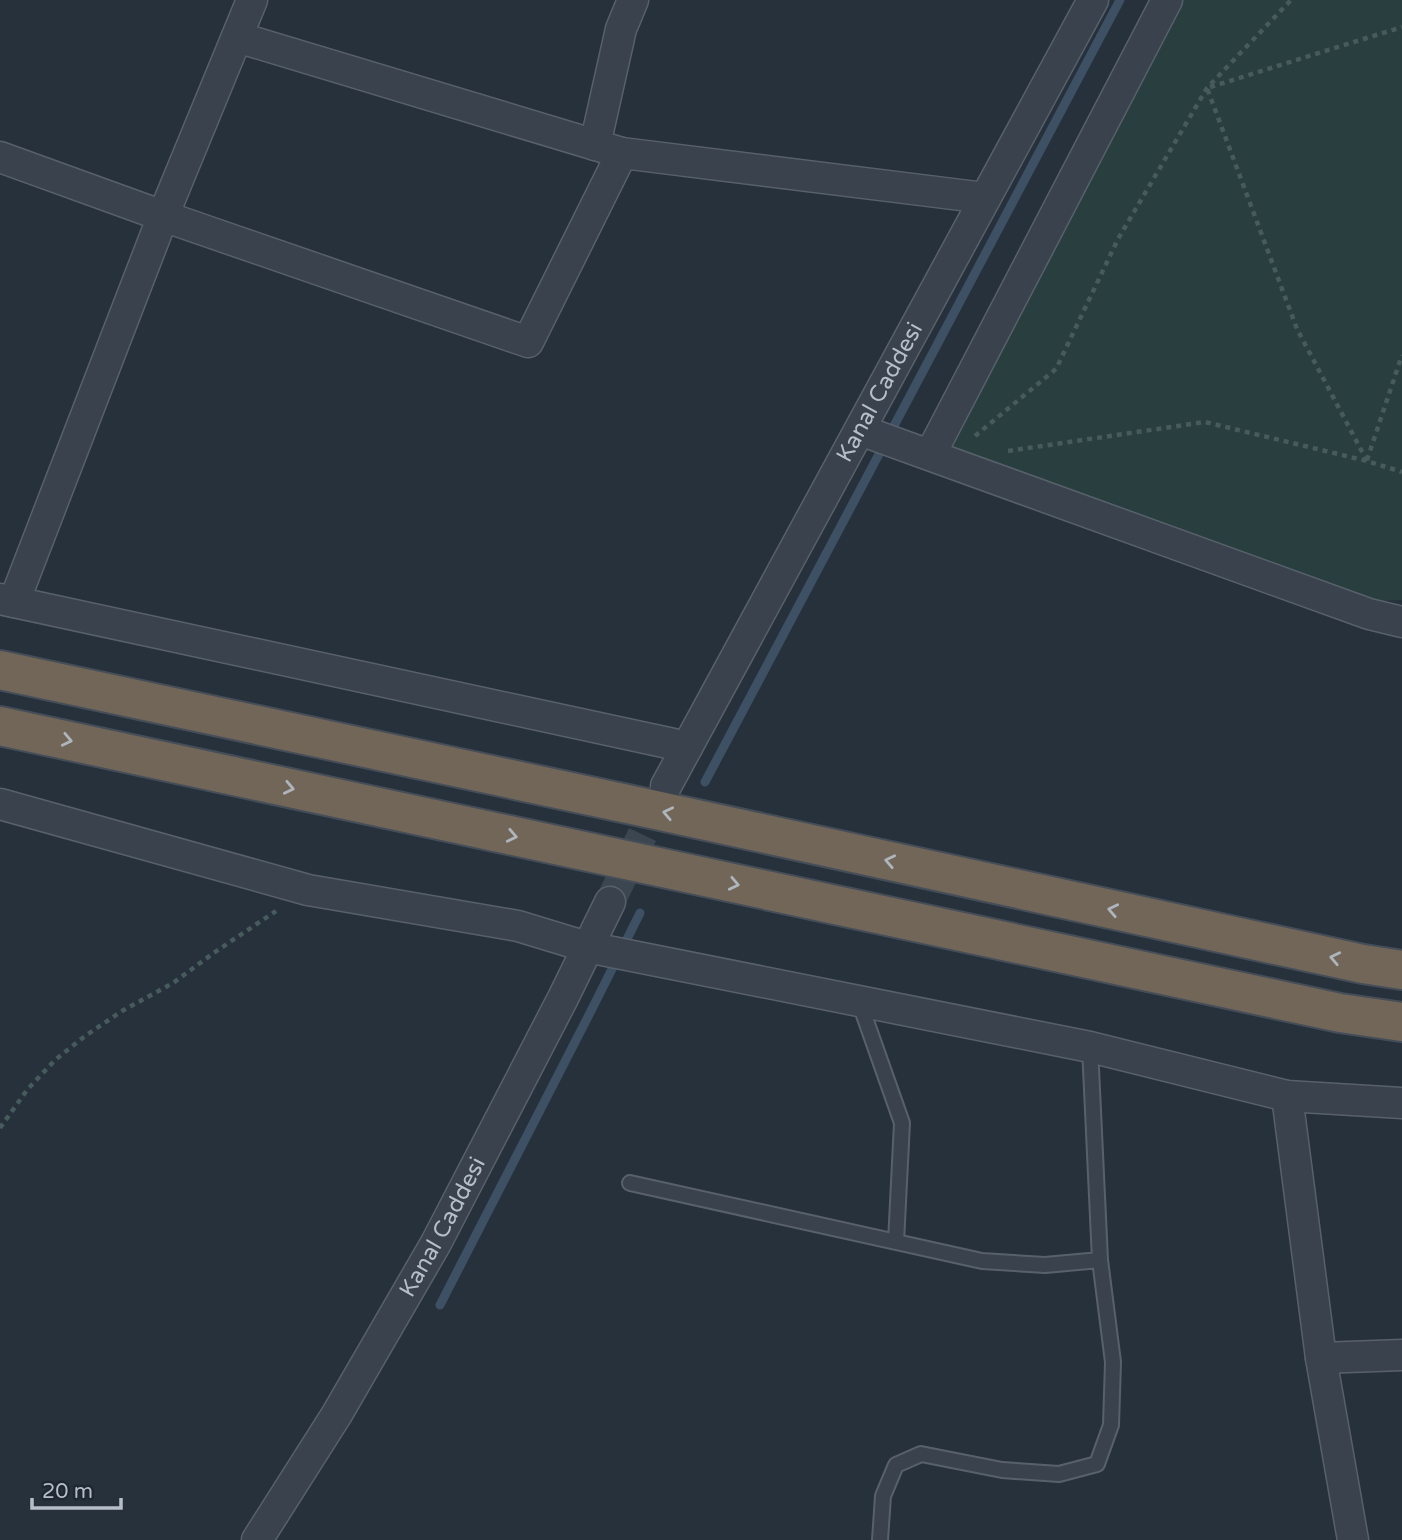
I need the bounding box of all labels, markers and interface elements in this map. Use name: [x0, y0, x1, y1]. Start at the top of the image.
street label: Kanal Caddesi: [831, 318, 929, 467]
one-way arrow: [61, 732, 73, 747]
one-way arrow: [283, 780, 295, 795]
one-way arrow: [662, 806, 674, 821]
one-way arrow: [506, 827, 518, 842]
one-way arrow: [884, 855, 896, 869]
one-way arrow: [728, 875, 740, 890]
one-way arrow: [1107, 903, 1119, 918]
one-way arrow: [1329, 952, 1341, 966]
street label: Kanal Caddesi: [394, 1153, 492, 1302]
scale bar: [32, 1466, 121, 1510]
text: 20 m: [42, 1479, 93, 1504]

